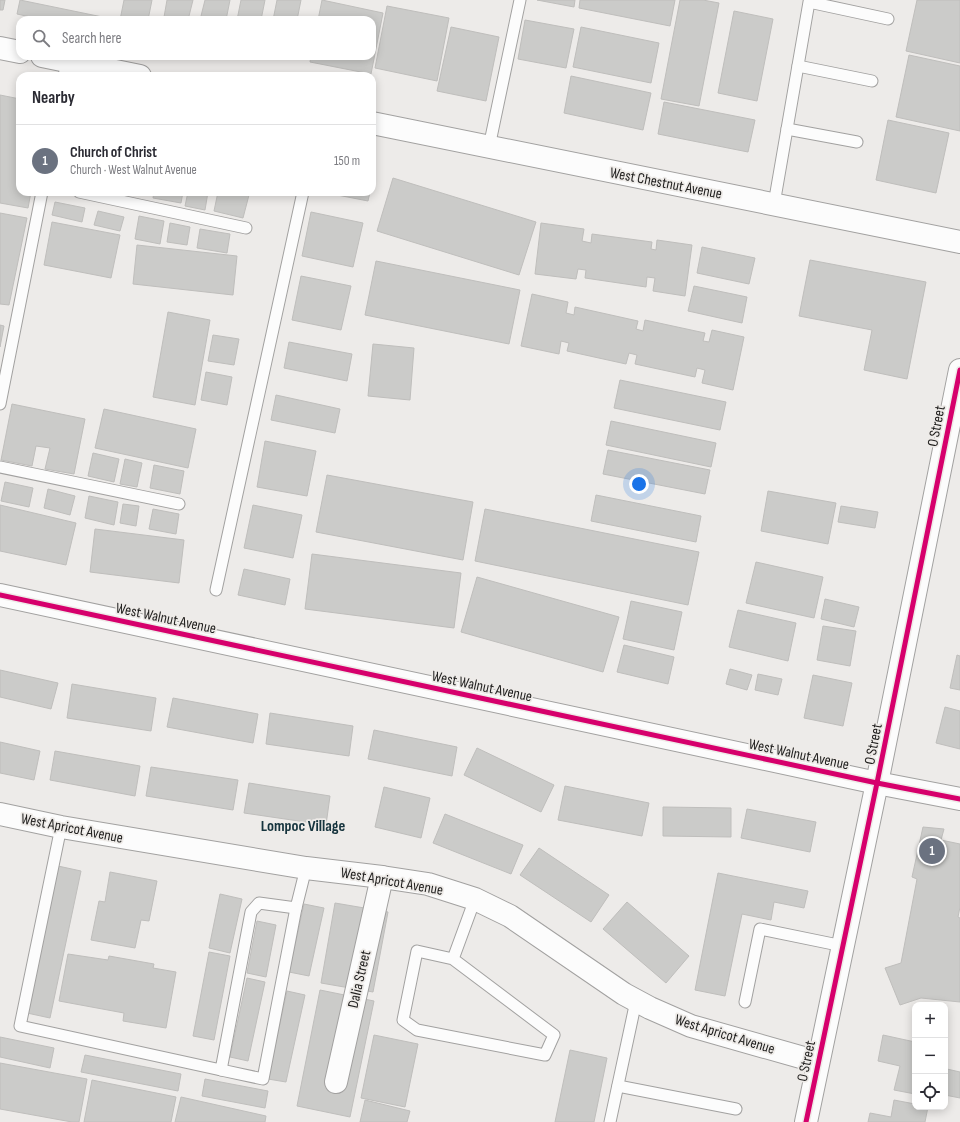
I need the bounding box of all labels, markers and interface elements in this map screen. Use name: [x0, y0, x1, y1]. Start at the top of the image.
search box: [16, 16, 376, 60]
icon: search: [30, 27, 52, 49]
text: Search here: [62, 29, 122, 48]
text: Nearby: [32, 88, 75, 108]
text: Church of Christ: [70, 143, 157, 162]
text: 1: [42, 153, 48, 169]
text: 150 m: [334, 153, 360, 169]
text: Church · West Walnut Avenue: [70, 162, 197, 178]
street label: West Chestnut Avenue: [608, 163, 724, 204]
street label: O Street: [923, 404, 950, 448]
your location: [629, 474, 649, 494]
street label: West Walnut Avenue: [114, 599, 218, 638]
street label: West Walnut Avenue: [430, 667, 534, 706]
street label: O Street: [860, 722, 887, 766]
street label: West Walnut Avenue: [747, 735, 851, 774]
street label: West Apricot Avenue: [19, 809, 125, 848]
district label: Lompoc Village: [261, 817, 345, 836]
pin: 1: [919, 836, 945, 866]
street label: West Apricot Avenue: [339, 863, 445, 900]
street label: Dalia Street: [344, 948, 375, 1010]
map controls: [912, 1002, 948, 1110]
button: +: [912, 1002, 948, 1038]
street label: West Apricot Avenue: [672, 1010, 777, 1059]
street label: O Street: [793, 1038, 820, 1083]
button: −: [912, 1038, 948, 1074]
button: locate: [912, 1074, 948, 1110]

